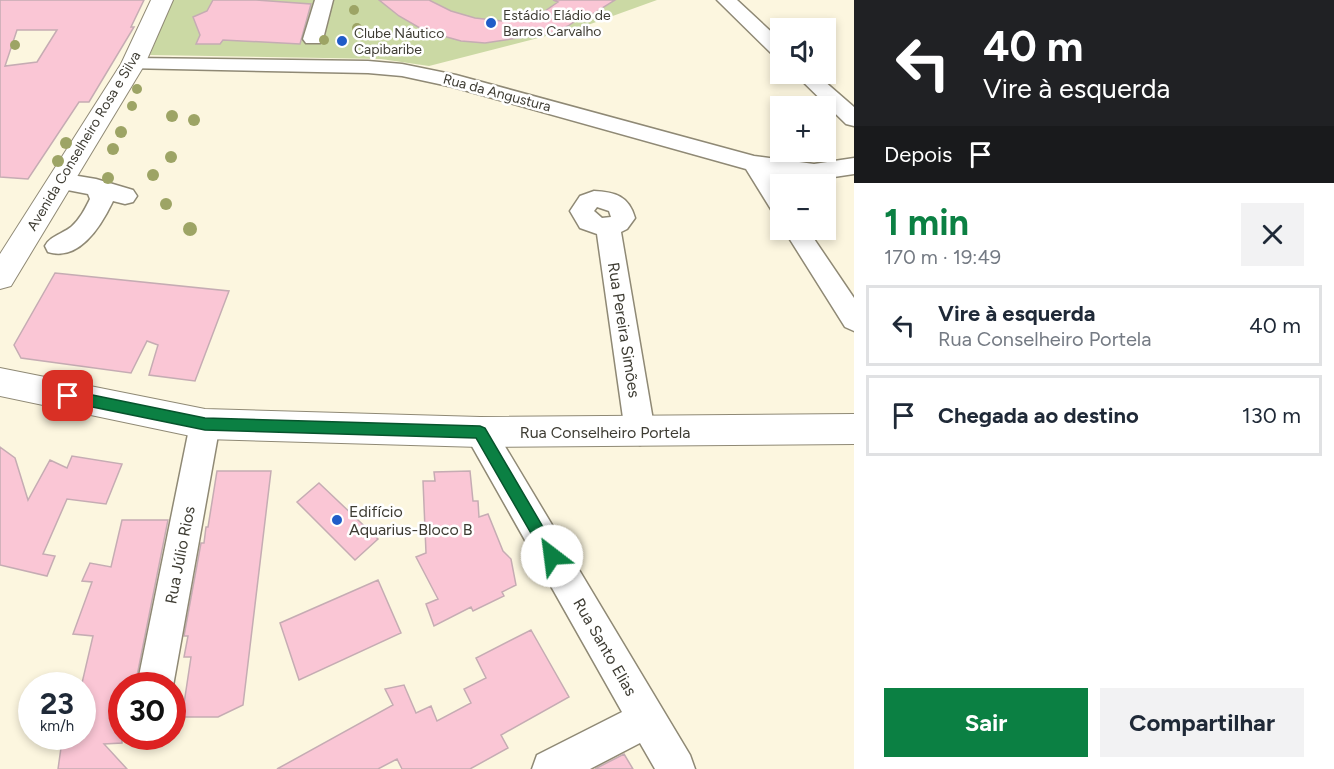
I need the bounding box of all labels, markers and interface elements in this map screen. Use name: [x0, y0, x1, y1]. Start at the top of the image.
place label: Estádio Eládio de Barros Carvalho: [503, 7, 611, 40]
marker: Estádio Eládio de Barros Carvalho: [484, 16, 498, 30]
map controls: [770, 18, 836, 240]
button: sound: [770, 18, 836, 84]
text: 40 m: [983, 21, 1083, 72]
icon: left: [884, 24, 962, 102]
place label: Clube Náutico Capibaribe: [354, 25, 444, 58]
marker: Clube Náutico Capibaribe: [335, 34, 349, 48]
street label: Avenida Conselheiro Rosa e Silva: [24, 48, 144, 234]
street label: Rua da Angustura: [441, 70, 553, 116]
text: Vire à esquerda: [983, 72, 1170, 105]
button: +: [770, 96, 836, 162]
icon: arrive: [964, 138, 997, 171]
text: Depois: [884, 141, 952, 168]
button: −: [770, 174, 836, 240]
text: 1 min: [884, 201, 969, 244]
button: close: [1241, 203, 1304, 266]
text: 170 m · 19:49: [884, 245, 1001, 269]
street label: Rua Pereira Simões: [604, 261, 644, 399]
text: Vire à esquerda: [938, 300, 1096, 327]
icon: left: [887, 309, 920, 342]
text: 40 m: [1249, 312, 1301, 339]
text: Rua Conselheiro Portela: [938, 327, 1151, 351]
pin: [42, 370, 93, 421]
icon: arrive: [51, 379, 84, 412]
icon: arrive: [887, 399, 920, 432]
text: Chegada ao destino: [938, 402, 1139, 429]
text: 130 m: [1242, 402, 1301, 429]
street label: Rua Conselheiro Portela: [520, 423, 690, 442]
place label: Edifício Aquarius-Bloco B: [349, 502, 473, 539]
street label: Rua Júlio Rios: [161, 505, 199, 605]
marker: Edifício Aquarius-Bloco B: [330, 513, 344, 527]
position arrow: [520, 524, 584, 588]
street label: Rua Santo Elias: [569, 595, 641, 699]
speed limit sign: 30: [108, 672, 186, 750]
text: 23: [40, 685, 74, 722]
button: Sair: [884, 688, 1088, 757]
button: Compartilhar: [1100, 688, 1304, 757]
text: km/h: [40, 717, 74, 735]

